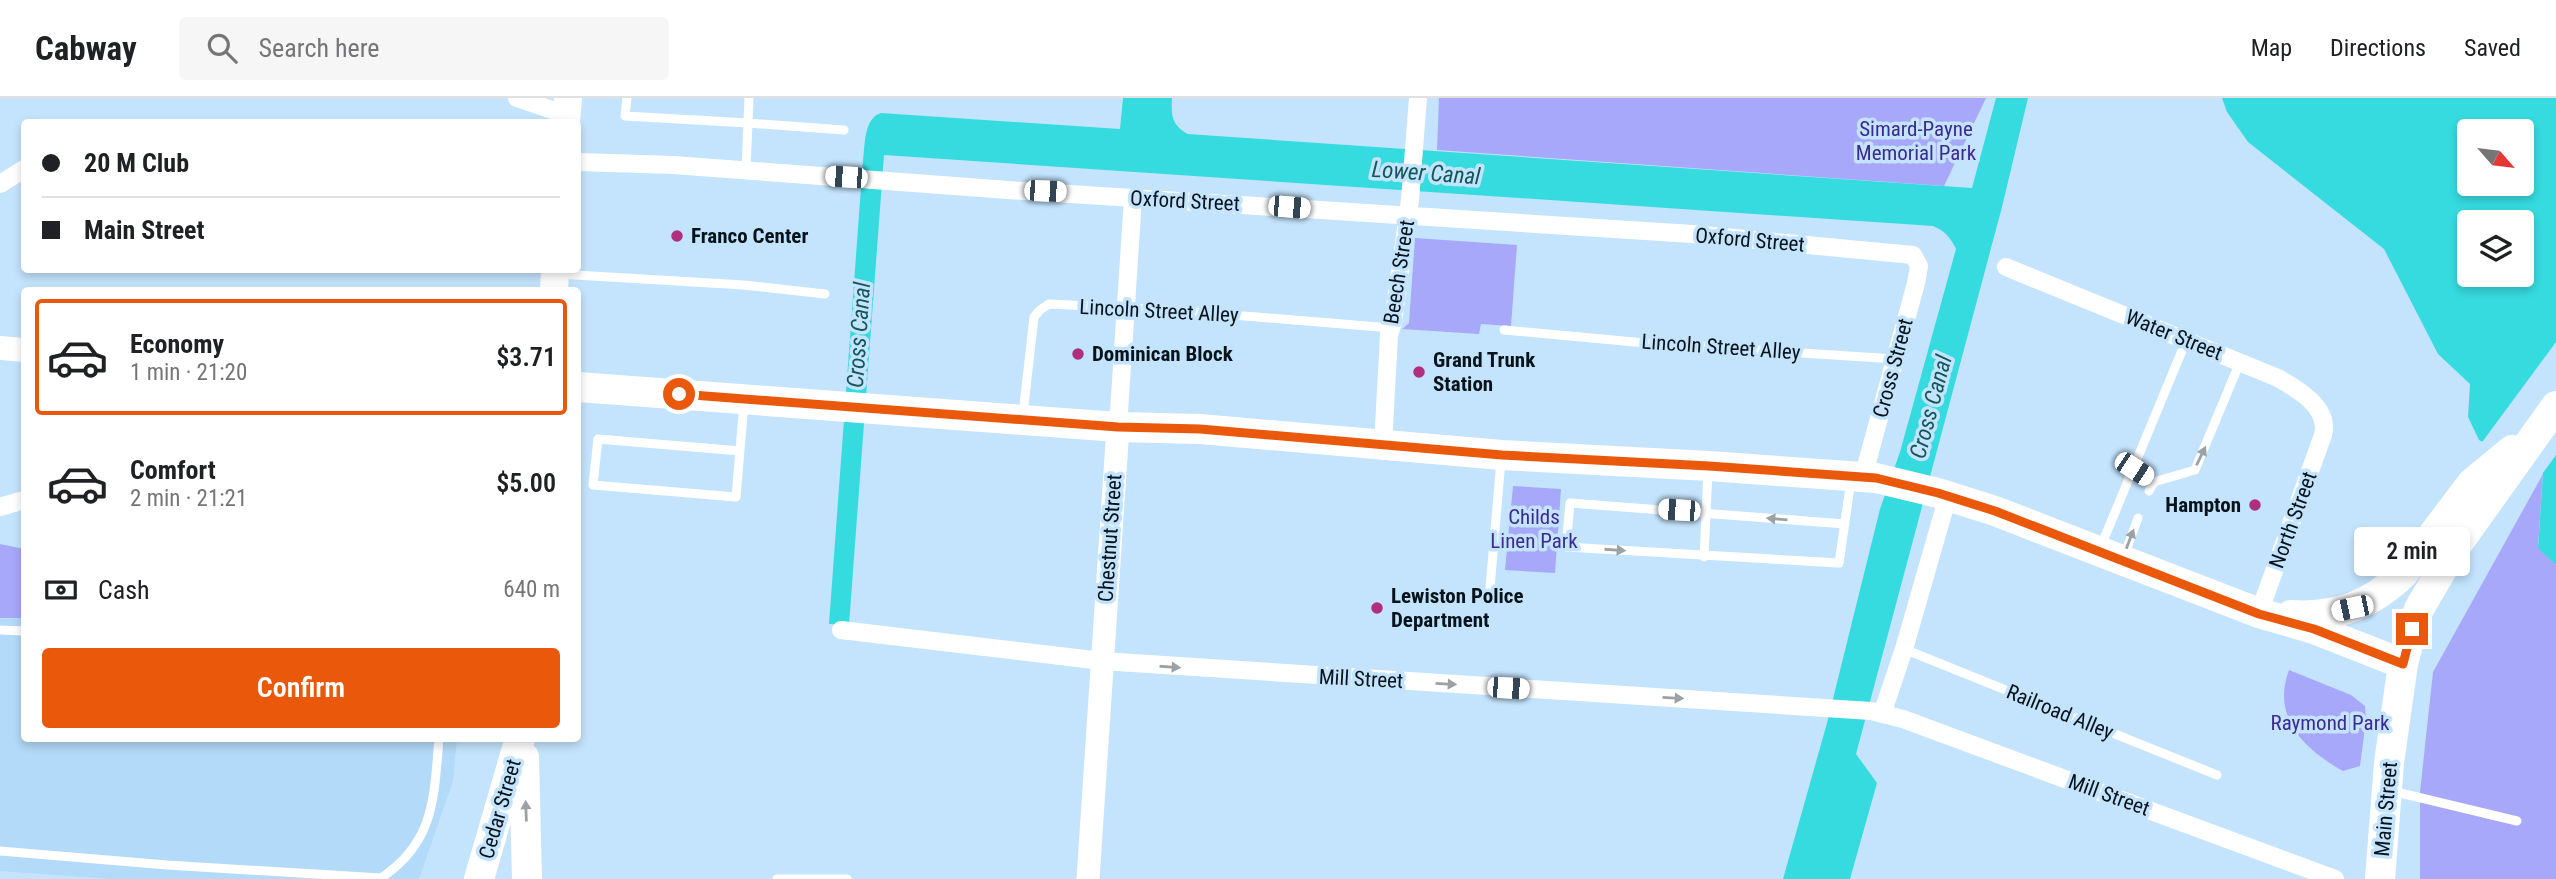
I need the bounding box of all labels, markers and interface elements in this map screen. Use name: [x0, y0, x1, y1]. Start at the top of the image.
search box: [179, 17, 669, 80]
text: Cabway: [35, 29, 137, 68]
icon: search: [203, 29, 241, 67]
text: Search here: [259, 33, 380, 63]
text: Map: [2251, 34, 2292, 62]
text: Directions: [2330, 34, 2426, 62]
text: Saved: [2464, 34, 2521, 62]
park label: Simard-Payne Memorial Park: [1856, 117, 1977, 165]
north arrow: [2457, 119, 2534, 196]
map controls: [2457, 119, 2534, 287]
text: 20 M Club: [84, 148, 189, 178]
water label: Lower Canal: [1371, 156, 1482, 190]
car: [825, 165, 868, 189]
car: [1024, 180, 1067, 202]
street label: Oxford Street: [1130, 186, 1240, 216]
car: [1268, 195, 1311, 219]
button: layers: [2457, 210, 2534, 287]
text: Main Street: [84, 215, 205, 245]
street label: Beech Street: [1379, 218, 1419, 326]
street label: Oxford Street: [1694, 223, 1806, 257]
place label: Franco Center: [691, 224, 808, 248]
marker: Franco Center: [669, 228, 685, 244]
water label: Cross Canal: [842, 280, 876, 389]
street label: Lincoln Street Alley: [1079, 295, 1239, 327]
street label: Water Street: [2122, 305, 2226, 365]
street label: Cross Street: [1868, 316, 1918, 420]
icon: car: [46, 326, 109, 389]
text: Economy: [130, 329, 224, 359]
street label: Lincoln Street Alley: [1641, 329, 1802, 365]
text: $3.71: [496, 342, 556, 372]
place label: Dominican Block: [1092, 342, 1234, 366]
marker: Dominican Block: [1070, 346, 1086, 362]
place label: Grand Trunk Station: [1433, 348, 1536, 396]
water label: Cross Canal: [1904, 351, 1958, 462]
text: 1 min · 21:20: [130, 359, 247, 386]
marker: Grand Trunk Station: [1411, 364, 1427, 380]
route start: [663, 378, 695, 410]
one-way arrow: [2196, 446, 2207, 466]
car: [2111, 449, 2158, 489]
icon: car: [46, 452, 109, 515]
text: Comfort: [130, 455, 216, 485]
text: $5.00: [496, 468, 556, 498]
street label: North Street: [2264, 469, 2322, 571]
street label: Chestnut Street: [1094, 473, 1126, 603]
text: 2 min · 21:21: [130, 485, 247, 512]
place label: Hampton: [2165, 493, 2241, 517]
marker: Hampton: [2247, 497, 2263, 513]
car: [1658, 498, 1701, 522]
park label: Childs Linen Park: [1490, 505, 1578, 553]
one-way arrow: [1766, 513, 1788, 524]
callout: 2 min: [2354, 528, 2470, 576]
one-way arrow: [2124, 529, 2135, 550]
text: 2 min: [2387, 538, 2437, 565]
one-way arrow: [1605, 545, 1627, 556]
icon: cash: [42, 571, 80, 609]
text: Cash: [98, 575, 150, 605]
text: 640 m: [503, 576, 560, 603]
place label: Lewiston Police Department: [1391, 584, 1524, 632]
car: [2330, 593, 2375, 623]
marker: Lewiston Police Department: [1369, 600, 1385, 616]
route end: [2396, 613, 2428, 645]
button: Confirm: [42, 648, 560, 728]
one-way arrow: [1159, 662, 1181, 673]
street label: Mill Street: [1318, 665, 1404, 693]
car: [1487, 676, 1530, 700]
one-way arrow: [1435, 679, 1457, 690]
street label: Railroad Alley: [2003, 680, 2117, 744]
one-way arrow: [1662, 693, 1684, 704]
park label: Raymond Park: [2270, 711, 2390, 735]
street label: Cedar Street: [474, 756, 526, 862]
street label: Main Street: [2370, 761, 2402, 857]
street label: Mill Street: [2065, 769, 2153, 821]
one-way arrow: [520, 800, 532, 822]

